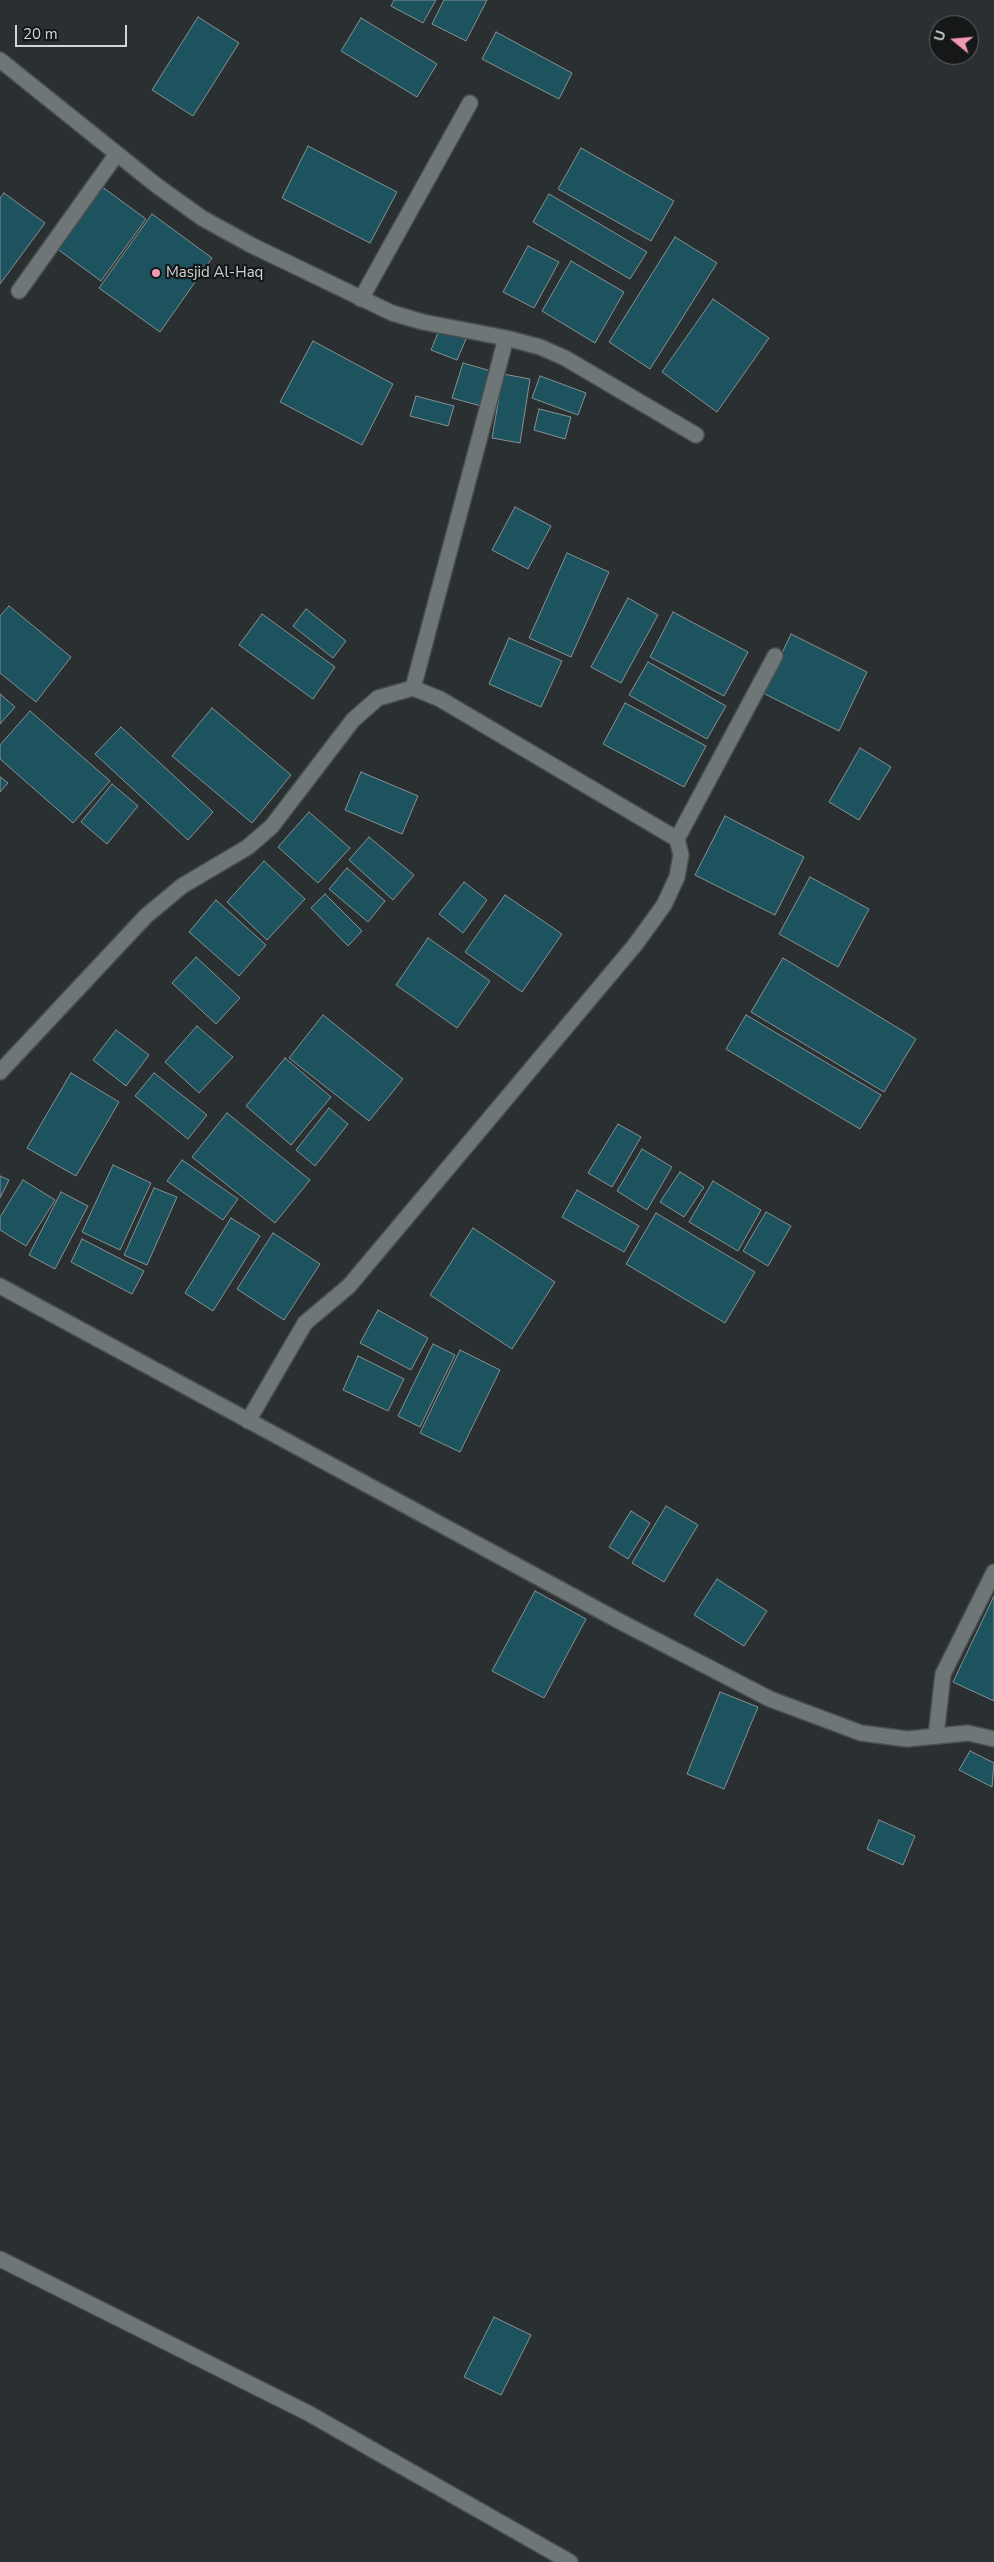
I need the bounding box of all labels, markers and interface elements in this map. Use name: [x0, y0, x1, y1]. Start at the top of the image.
scale bar: [18, 15, 130, 47]
north arrow: [929, 15, 979, 65]
text: 20 m: [23, 24, 58, 44]
text: U: [930, 28, 951, 43]
place label: Masjid Al-Haq: [166, 264, 263, 282]
marker: Masjid Al-Haq: [150, 267, 162, 279]

